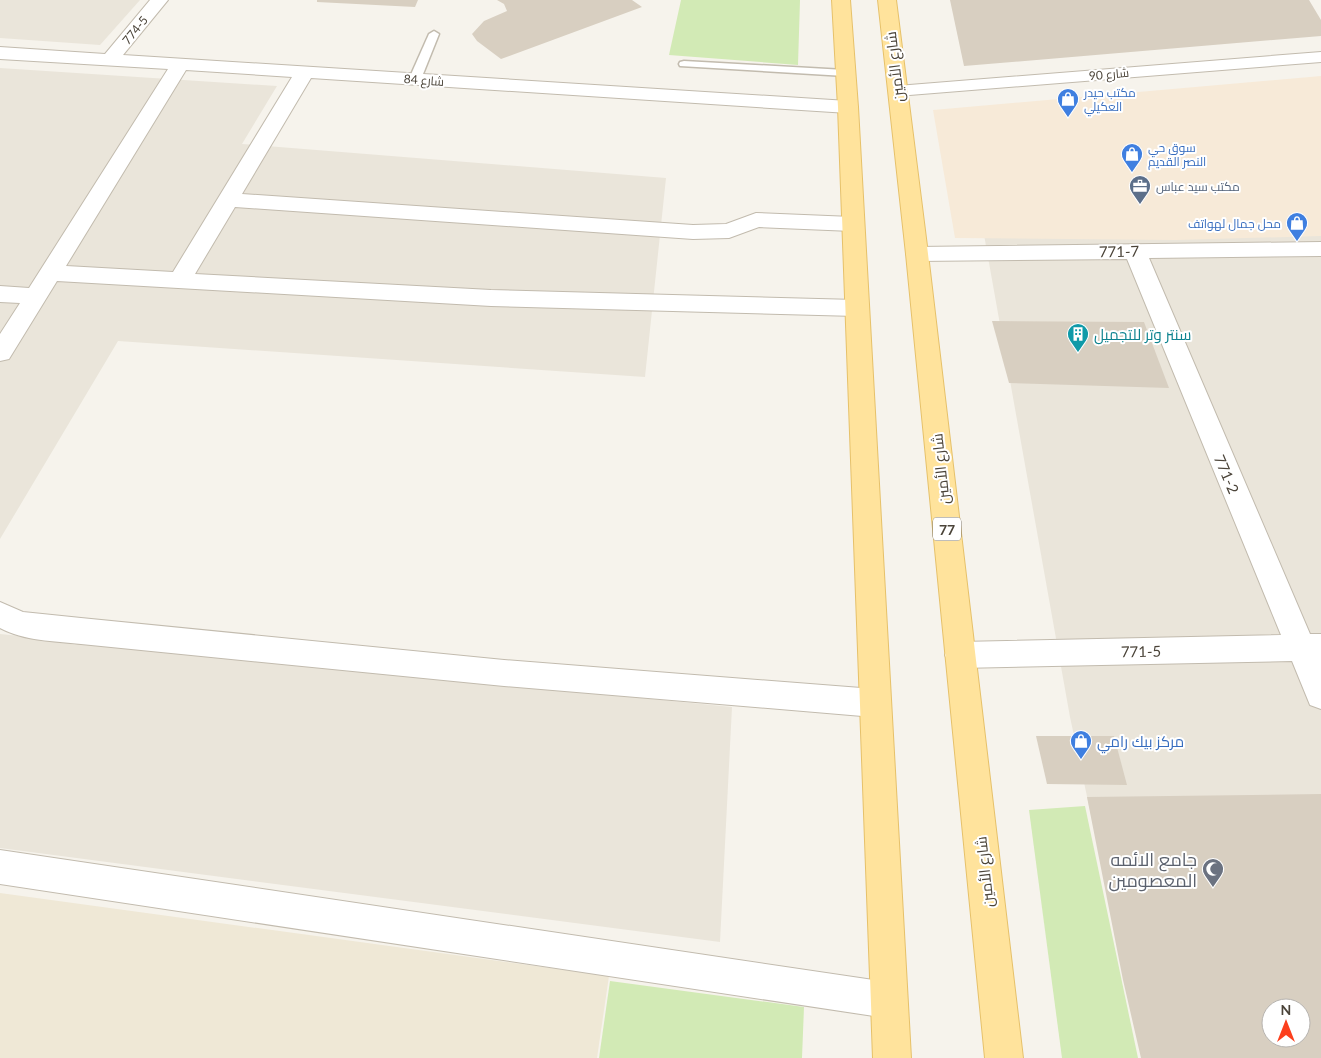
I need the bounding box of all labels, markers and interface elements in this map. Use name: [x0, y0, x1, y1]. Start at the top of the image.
street label: 774-5: [119, 13, 151, 47]
street label: شارع الأمين: [881, 30, 910, 103]
street label: شارع 90: [1088, 65, 1130, 84]
street label: شارع 84: [403, 71, 445, 90]
place label: مكتب حيدر العكيلي: [1083, 85, 1136, 117]
shop icon: مكتب حيدر العكيلي: [1056, 87, 1080, 118]
place label: سوق حي النصر القديم: [1148, 140, 1206, 170]
shop icon: سوق حي النصر القديم: [1120, 142, 1144, 173]
office icon: مكتب سيد عباس: [1128, 174, 1152, 205]
place label: مكتب سيد عباس: [1156, 179, 1240, 194]
shop icon: محل جمال لهواتف: [1285, 211, 1309, 242]
place label: محل جمال لهواتف: [1188, 216, 1281, 231]
street label: 771-7: [1099, 242, 1140, 260]
building icon: سنتر وتر للتجميل: [1066, 322, 1090, 353]
place label: سنتر وتر للتجميل: [1094, 325, 1191, 345]
street label: شارع الأمين: [927, 432, 956, 505]
street label: 771-2: [1211, 452, 1243, 496]
road number: 77: [933, 518, 961, 540]
street label: 771-5: [1121, 642, 1161, 660]
shop icon: مركز بيك رامي: [1069, 729, 1093, 760]
place label: مركز بيك رامي: [1097, 732, 1184, 754]
street label: شارع الأمين: [971, 835, 1000, 908]
place label: جامع الائمه المعصومين: [1108, 848, 1197, 892]
mosque icon: جامع الائمه المعصومين: [1201, 857, 1225, 888]
north arrow: [1261, 998, 1311, 1048]
text: N: [1281, 1001, 1291, 1018]

